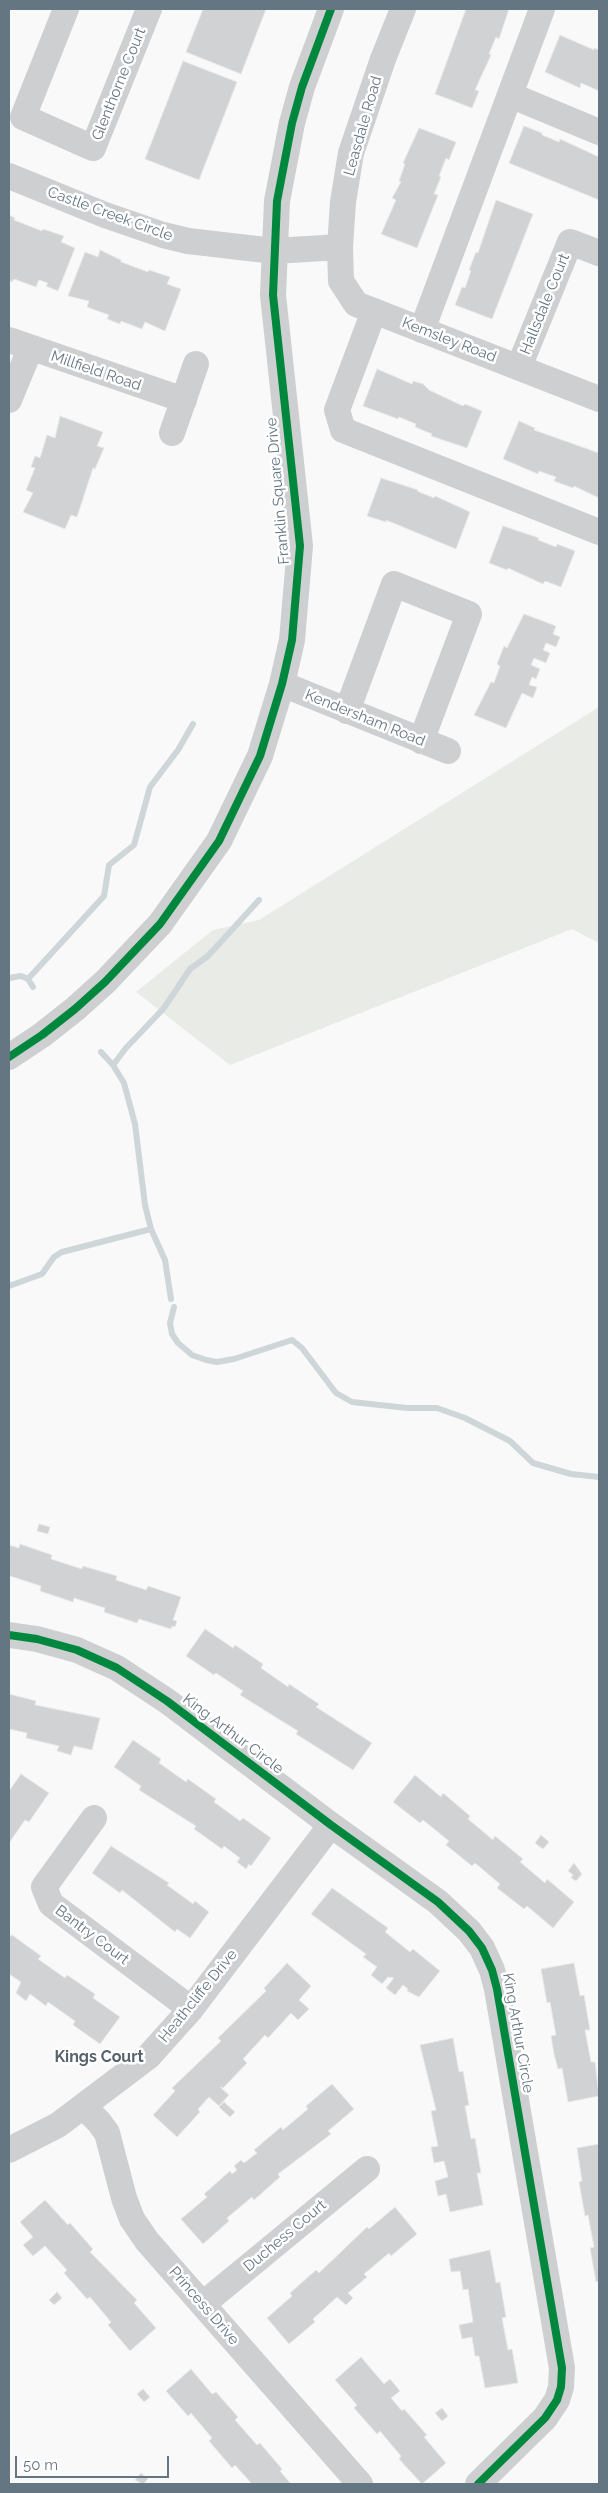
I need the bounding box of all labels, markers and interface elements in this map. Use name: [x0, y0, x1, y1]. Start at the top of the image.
street label: Glenthorne Court: [88, 25, 150, 143]
street label: Leasdale Road: [340, 74, 386, 178]
street label: Castle Creek Circle: [45, 183, 175, 245]
street label: Hallsdale Court: [517, 251, 573, 357]
street label: Kemsley Road: [399, 314, 499, 366]
street label: Millfield Road: [49, 347, 143, 395]
street label: Franklin Square Drive: [263, 417, 293, 565]
street label: Kendersham Road: [302, 686, 428, 750]
street label: King Arthur Circle: [179, 1690, 287, 1778]
street label: Bantry Court: [52, 1901, 132, 1969]
street label: Heathcliffe Drive: [155, 1946, 241, 2046]
street label: King Arthur Circle: [499, 1972, 537, 2094]
district label: Kings Court: [54, 2047, 144, 2067]
street label: Duchess Court: [240, 2196, 330, 2276]
street label: Princess Drive: [165, 2263, 243, 2349]
scale bar: [18, 2446, 171, 2478]
text: 50 m: [23, 2456, 58, 2474]

